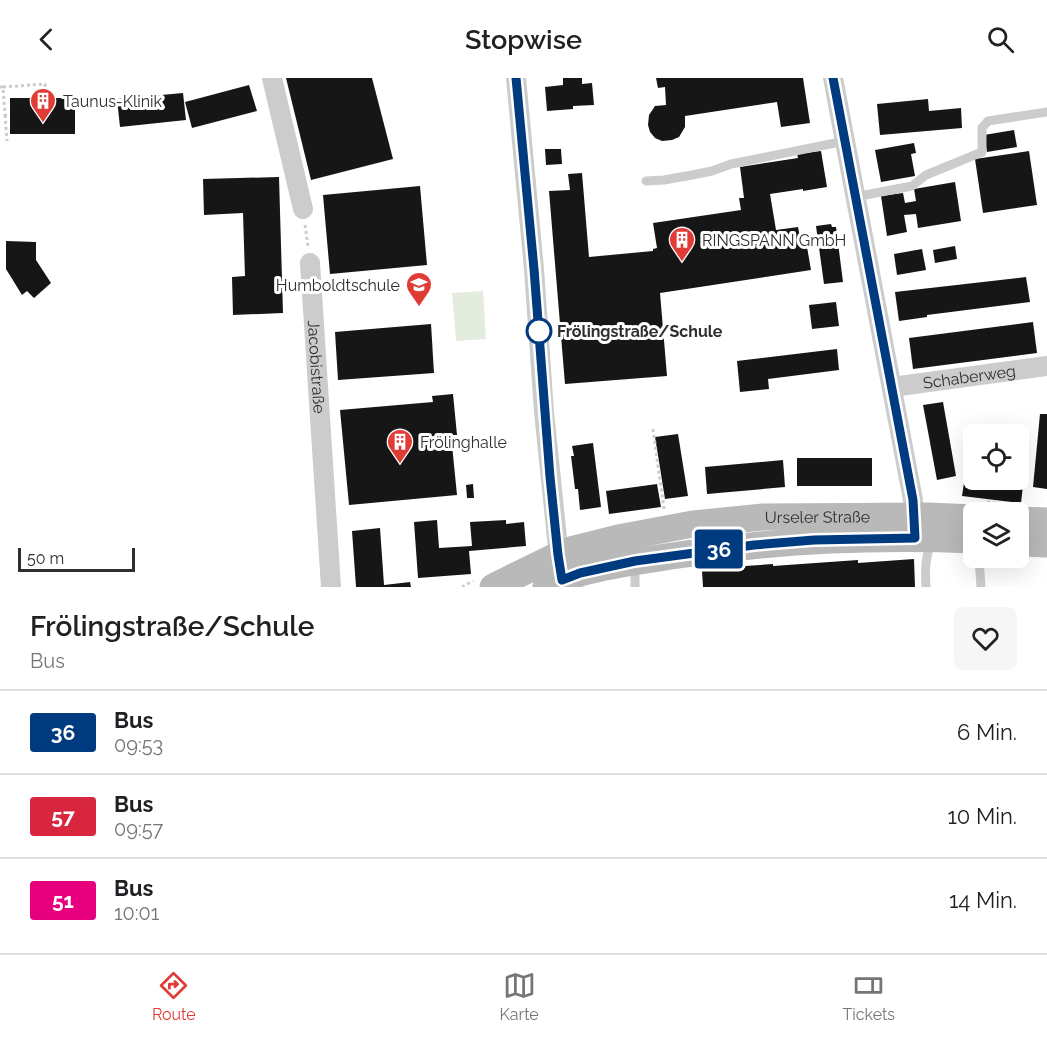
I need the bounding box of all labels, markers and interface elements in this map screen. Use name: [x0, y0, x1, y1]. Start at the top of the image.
icon: back: [30, 23, 63, 56]
icon: search: [984, 23, 1017, 56]
text: Stopwise: [465, 24, 582, 55]
building icon: Taunus-Klinik: [28, 86, 58, 124]
place label: Taunus-Klinik: [63, 92, 163, 111]
building icon: RINGSPANN GmbH: [667, 225, 697, 263]
place label: RINGSPANN GmbH: [702, 231, 846, 250]
school or university icon: Humboldtschule: [404, 270, 434, 308]
place label: Humboldtschule: [276, 276, 400, 295]
marker: Frölingstraße/Schule: [526, 318, 552, 344]
street label: Jacobistraße: [304, 320, 329, 414]
place label: Frölingstraße/Schule: [557, 322, 723, 341]
street label: Schaberweg: [922, 361, 1017, 393]
map controls: [963, 424, 1029, 568]
button: locate: [963, 424, 1029, 490]
building icon: Frölinghalle: [385, 427, 415, 465]
place label: Frölinghalle: [420, 433, 507, 452]
button: layers: [963, 502, 1029, 568]
street label: Urseler Straße: [765, 507, 870, 527]
line badge: 36: [692, 530, 746, 568]
text: 36: [707, 537, 731, 562]
scale bar: [18, 545, 135, 573]
text: 50 m: [27, 549, 64, 568]
button: heart: [954, 607, 1017, 670]
text: Frölingstraße/Schule: [30, 610, 314, 643]
text: Bus: [30, 649, 65, 673]
text: Bus: [114, 707, 153, 733]
text: 6 Min.: [957, 719, 1017, 745]
text: 36: [51, 720, 75, 745]
text: 09:53: [114, 733, 163, 757]
text: Bus: [114, 791, 153, 817]
text: 10 Min.: [947, 803, 1017, 829]
text: 57: [51, 804, 75, 829]
text: 09:57: [114, 817, 163, 841]
text: Bus: [114, 875, 153, 901]
text: 14 Min.: [949, 887, 1017, 913]
text: 51: [52, 888, 74, 913]
text: 10:01: [114, 901, 159, 925]
tab: Route: [152, 969, 196, 1024]
tab: Karte: [500, 969, 539, 1024]
tab: Tickets: [843, 969, 895, 1024]

